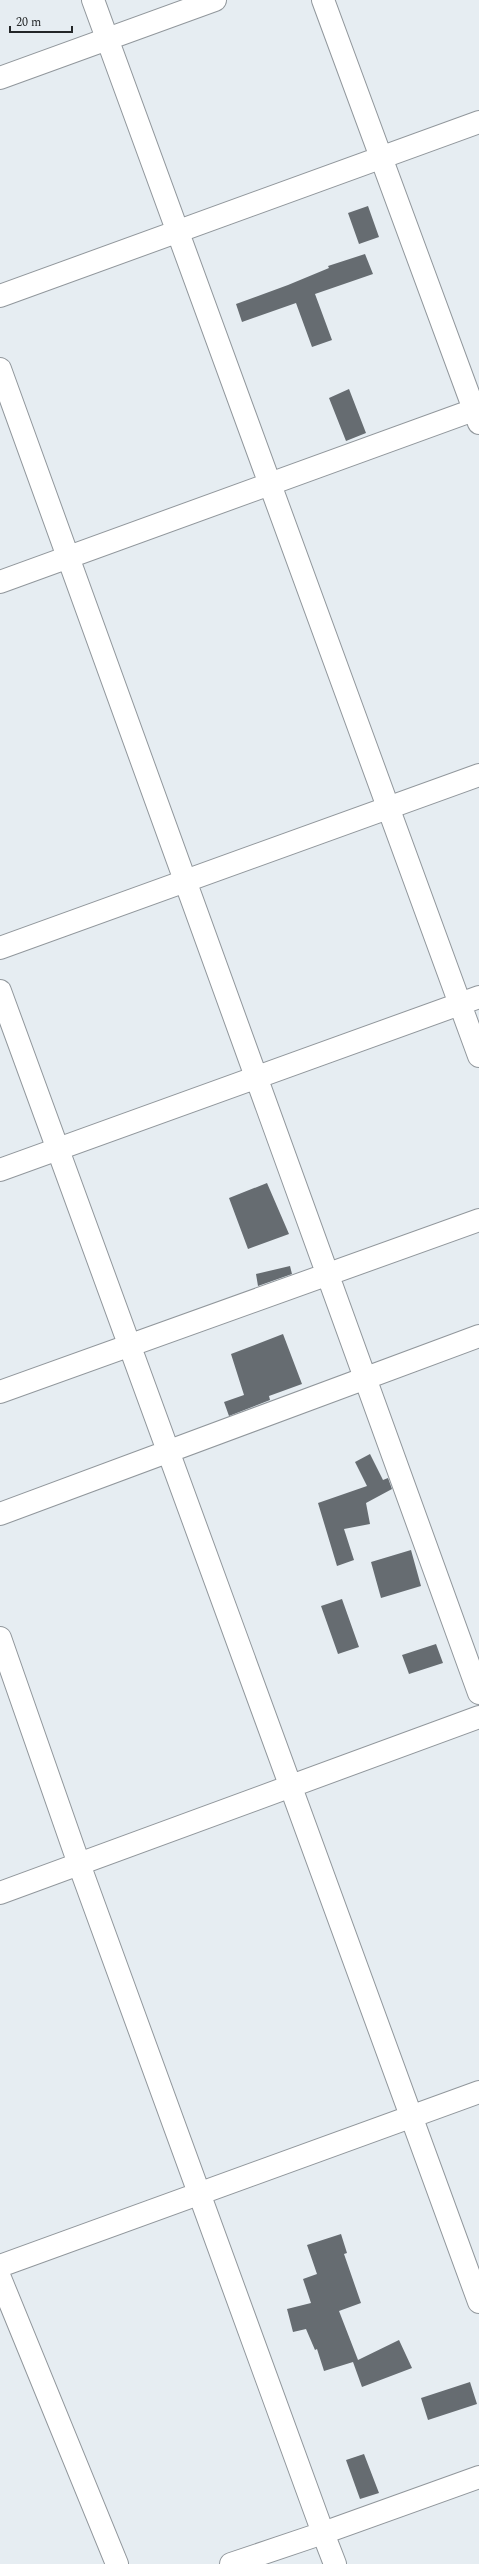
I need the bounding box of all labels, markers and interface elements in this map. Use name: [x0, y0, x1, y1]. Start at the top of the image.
scale bar: [10, 8, 72, 34]
text: 20 m: [16, 13, 41, 32]

